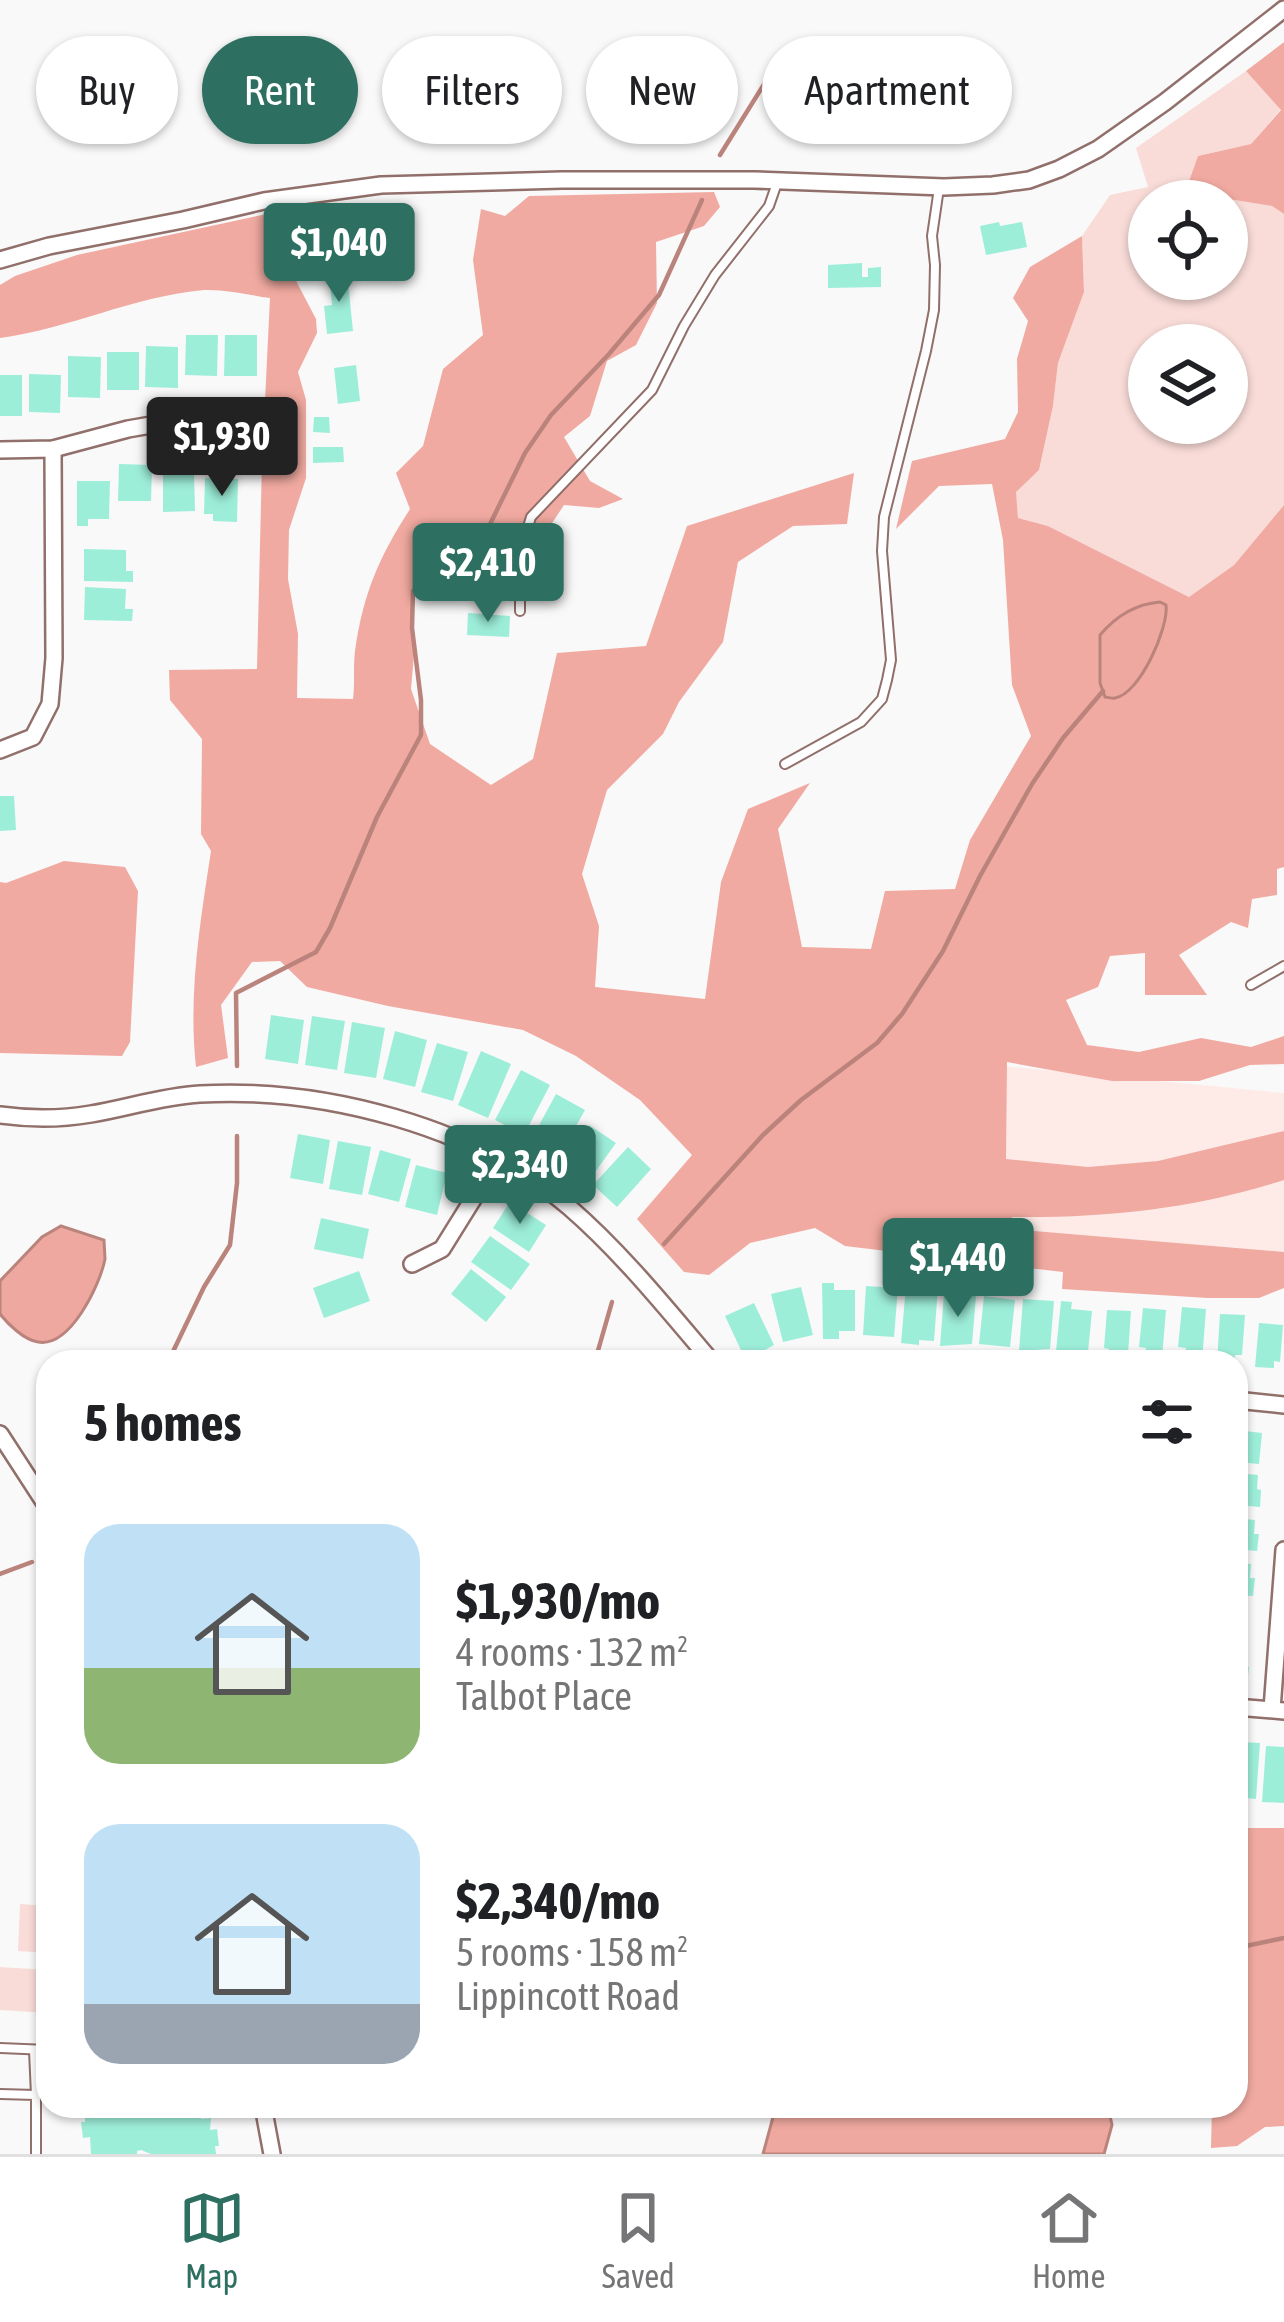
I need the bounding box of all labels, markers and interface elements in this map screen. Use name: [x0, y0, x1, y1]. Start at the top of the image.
chip: Buy: [36, 36, 178, 144]
chip: Rent: [202, 36, 358, 144]
chip: Filters: [382, 36, 562, 144]
chip: New: [586, 36, 738, 144]
chip: Apartment: [762, 36, 1012, 144]
map controls: [1128, 180, 1248, 444]
button: locate: [1128, 180, 1248, 300]
pin: $1,040: [241, 203, 437, 305]
text: $1,040: [291, 220, 387, 264]
button: layers: [1128, 324, 1248, 444]
pin: $1,930: [124, 397, 320, 499]
text: $1,930: [174, 414, 270, 458]
pin: $2,410: [390, 523, 586, 625]
text: $2,410: [440, 540, 536, 584]
pin: $2,340: [422, 1125, 618, 1227]
text: $2,340: [472, 1142, 568, 1186]
pin: $1,440: [860, 1218, 1056, 1320]
text: $1,440: [910, 1235, 1006, 1279]
icon: filters: [1134, 1389, 1200, 1455]
text: 5 homes: [84, 1393, 242, 1452]
text: $1,930/mo: [456, 1571, 660, 1630]
icon: home: [180, 1572, 324, 1716]
text: 4 rooms · 132 m²: [456, 1630, 688, 1674]
text: Talbot Place: [456, 1674, 632, 1718]
text: $2,340/mo: [456, 1871, 660, 1930]
icon: home: [180, 1872, 324, 2016]
text: 5 rooms · 158 m²: [456, 1930, 688, 1974]
text: Lippincott Road: [456, 1974, 680, 2018]
tab: Map: [179, 2185, 245, 2295]
tab: Saved: [602, 2185, 675, 2295]
tab: Home: [1032, 2185, 1105, 2295]

